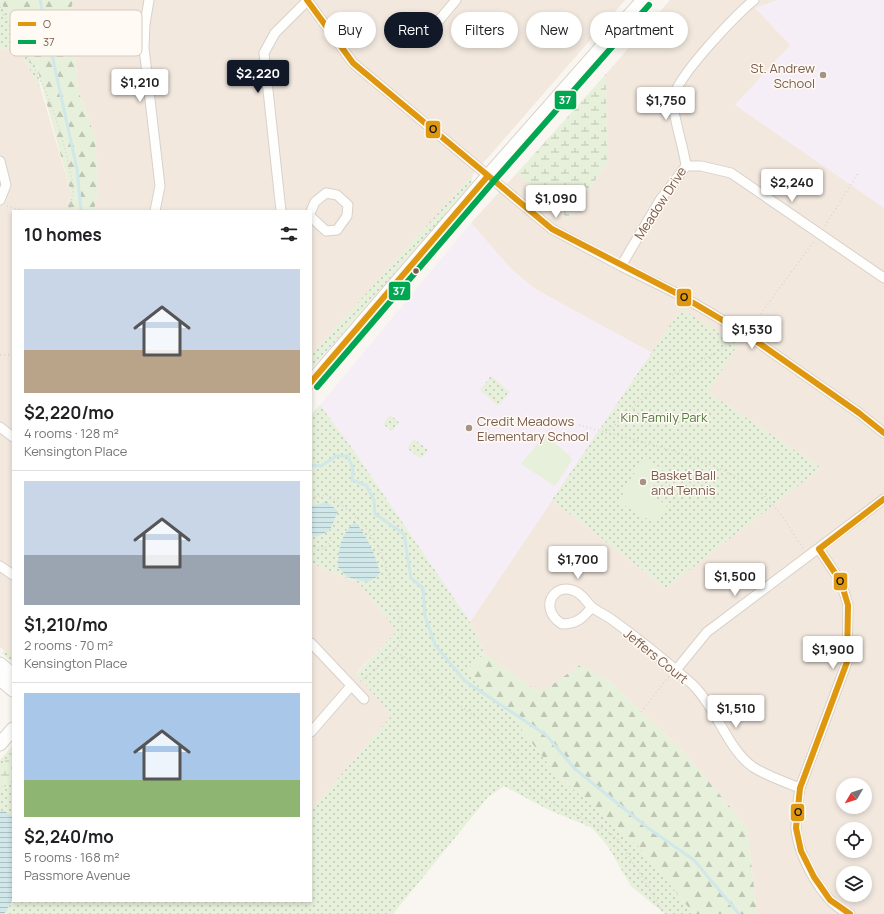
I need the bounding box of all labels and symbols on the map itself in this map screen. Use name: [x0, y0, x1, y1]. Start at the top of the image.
legend: [10, 10, 142, 56]
text: O: [43, 16, 51, 31]
text: 37: [43, 34, 55, 49]
place label: St. Andrew School: [750, 59, 815, 92]
pin: $2,220: [225, 60, 291, 94]
pin: $1,210: [107, 69, 173, 103]
marker: St. Andrew School: [818, 70, 828, 80]
pin: $1,750: [633, 87, 699, 121]
line badge: 37: [554, 90, 577, 110]
text: 37: [559, 92, 571, 107]
line badge: O: [425, 120, 441, 139]
text: O: [429, 121, 437, 136]
street label: Meadow Drive: [630, 163, 691, 243]
pin: $2,240: [759, 169, 825, 203]
pin: $1,090: [523, 185, 589, 219]
unlabelled marker: [411, 266, 421, 276]
line badge: 37: [388, 281, 411, 301]
text: 37: [393, 283, 405, 298]
line badge: O: [676, 288, 692, 307]
text: O: [680, 289, 688, 304]
pin: $1,530: [719, 316, 785, 350]
park label: Kin Family Park: [620, 408, 708, 426]
place label: Credit Meadows Elementary School: [477, 412, 589, 445]
marker: Credit Meadows Elementary School: [464, 423, 474, 433]
place label: Basket Ball and Tennis: [651, 466, 716, 499]
marker: Basket Ball and Tennis: [638, 477, 648, 487]
pin: $1,700: [545, 546, 611, 580]
pin: $1,500: [702, 563, 768, 597]
line badge: O: [833, 572, 848, 591]
text: O: [836, 573, 844, 588]
street label: Jeffers Court: [620, 624, 692, 688]
pin: $1,900: [800, 636, 866, 670]
pin: $1,510: [703, 695, 769, 729]
north arrow: [836, 778, 872, 814]
line badge: O: [790, 803, 805, 822]
text: O: [794, 804, 802, 819]

